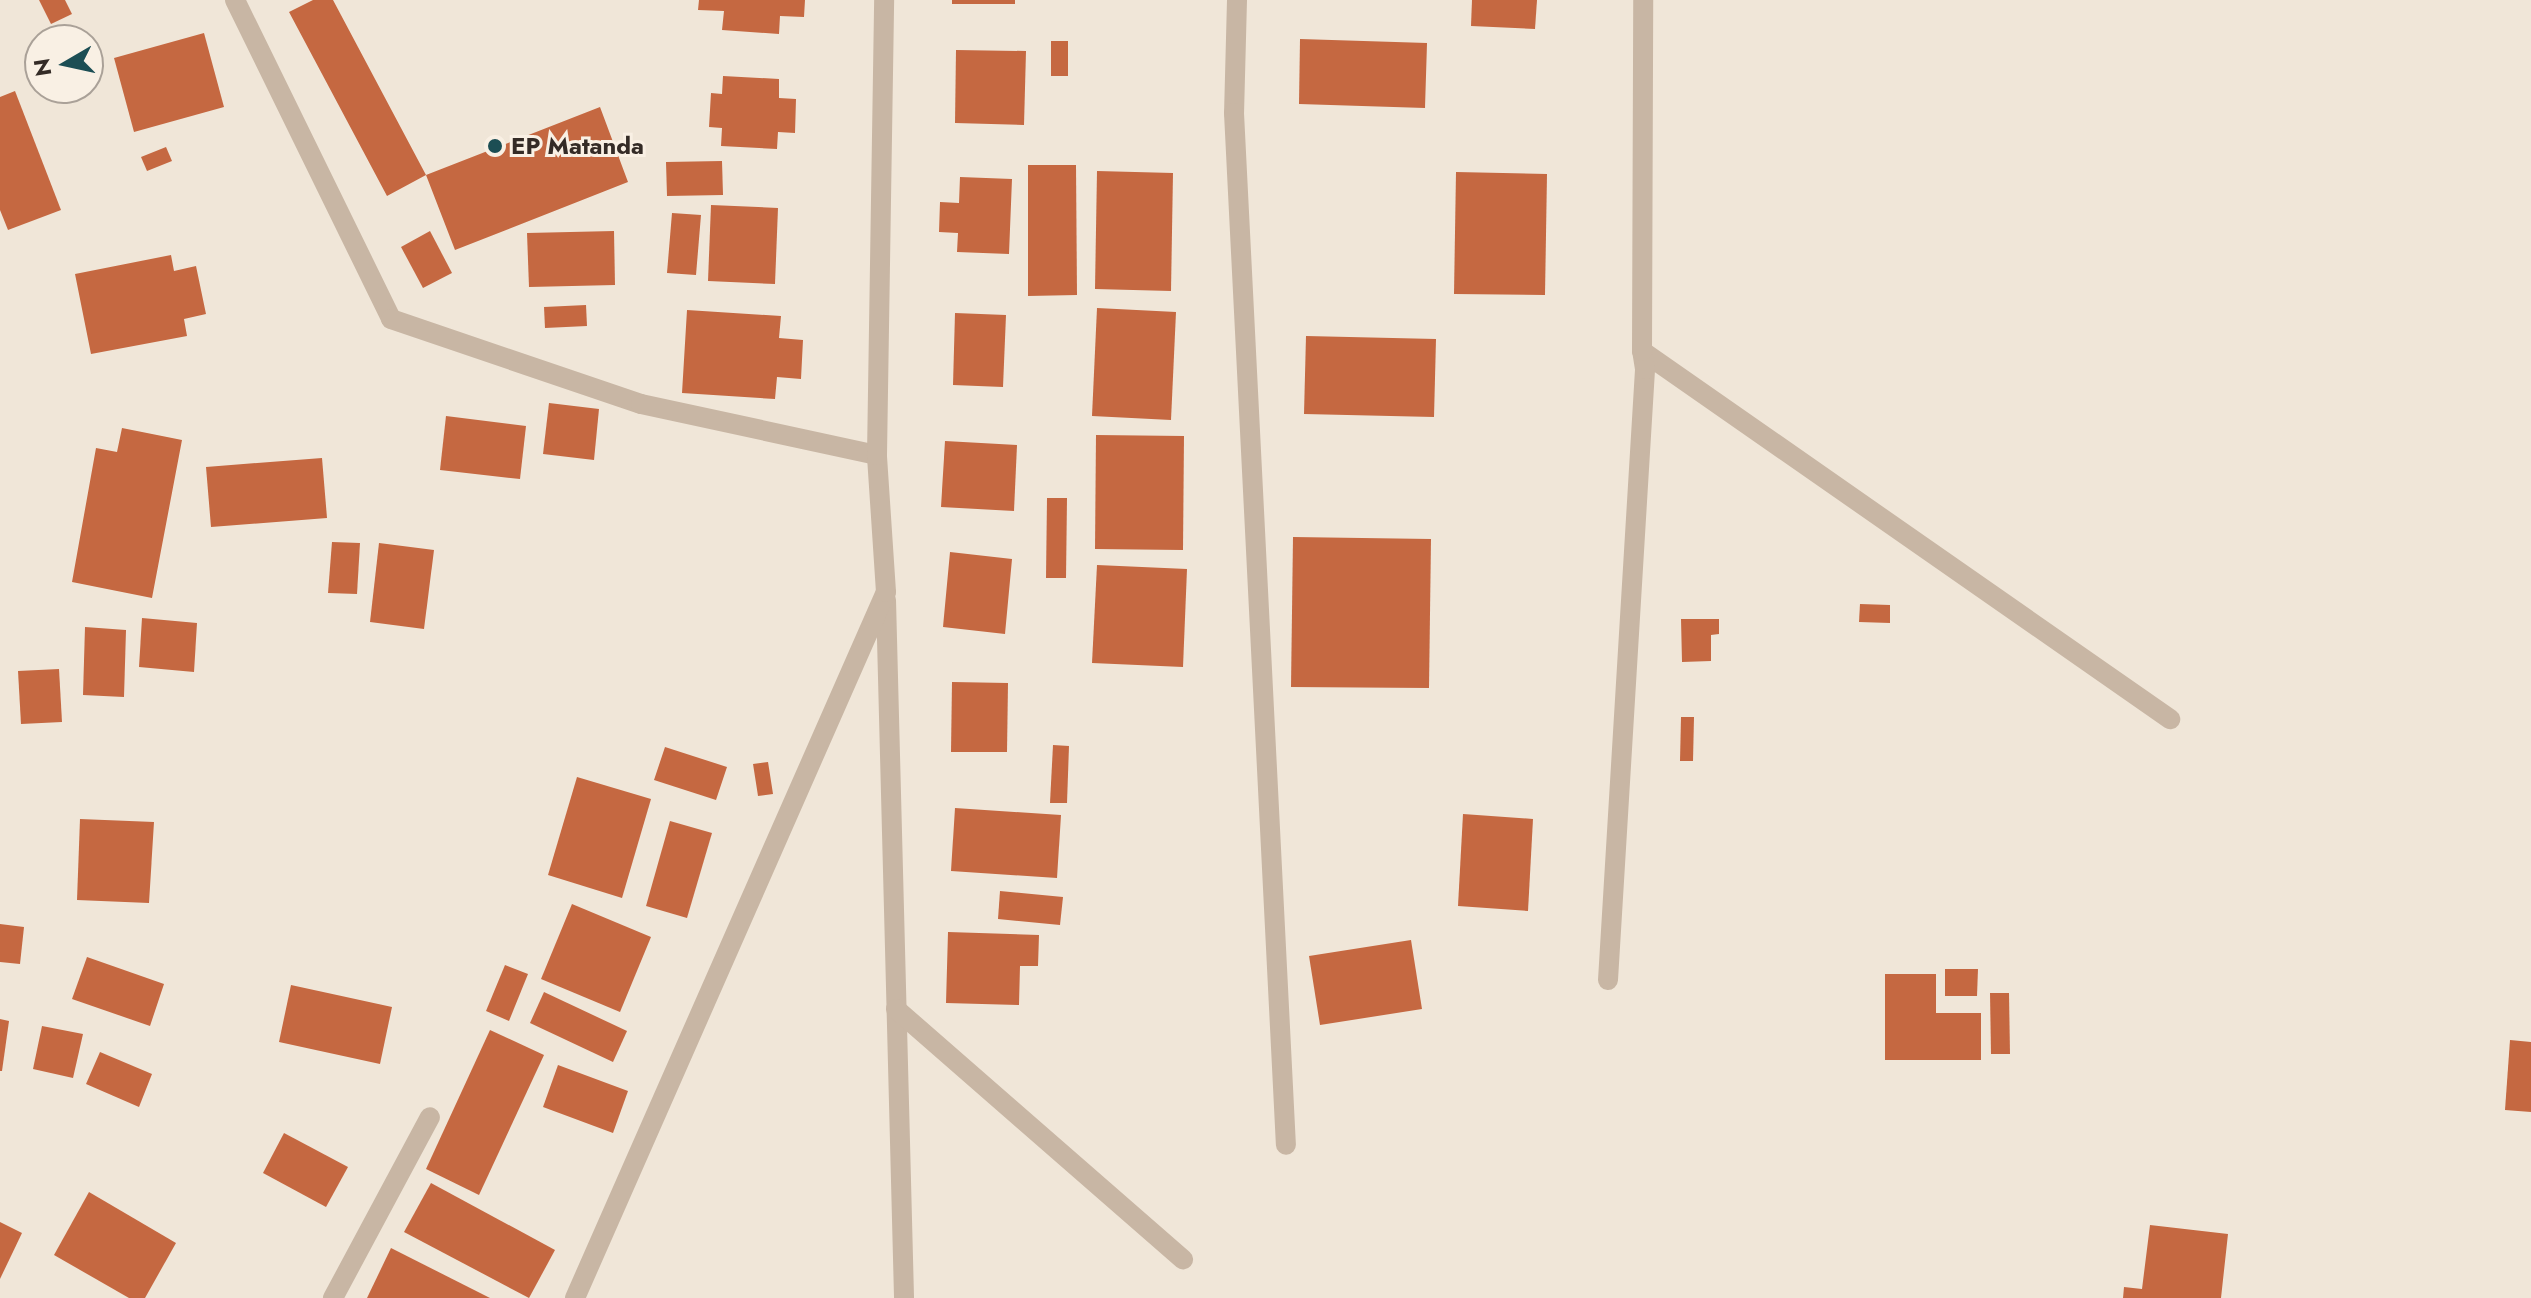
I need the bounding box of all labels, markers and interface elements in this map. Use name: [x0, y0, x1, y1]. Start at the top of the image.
north arrow: [24, 24, 104, 104]
text: N: [25, 56, 59, 79]
place label: EP Matanda: [511, 132, 644, 160]
marker: EP Matanda: [486, 137, 504, 155]

